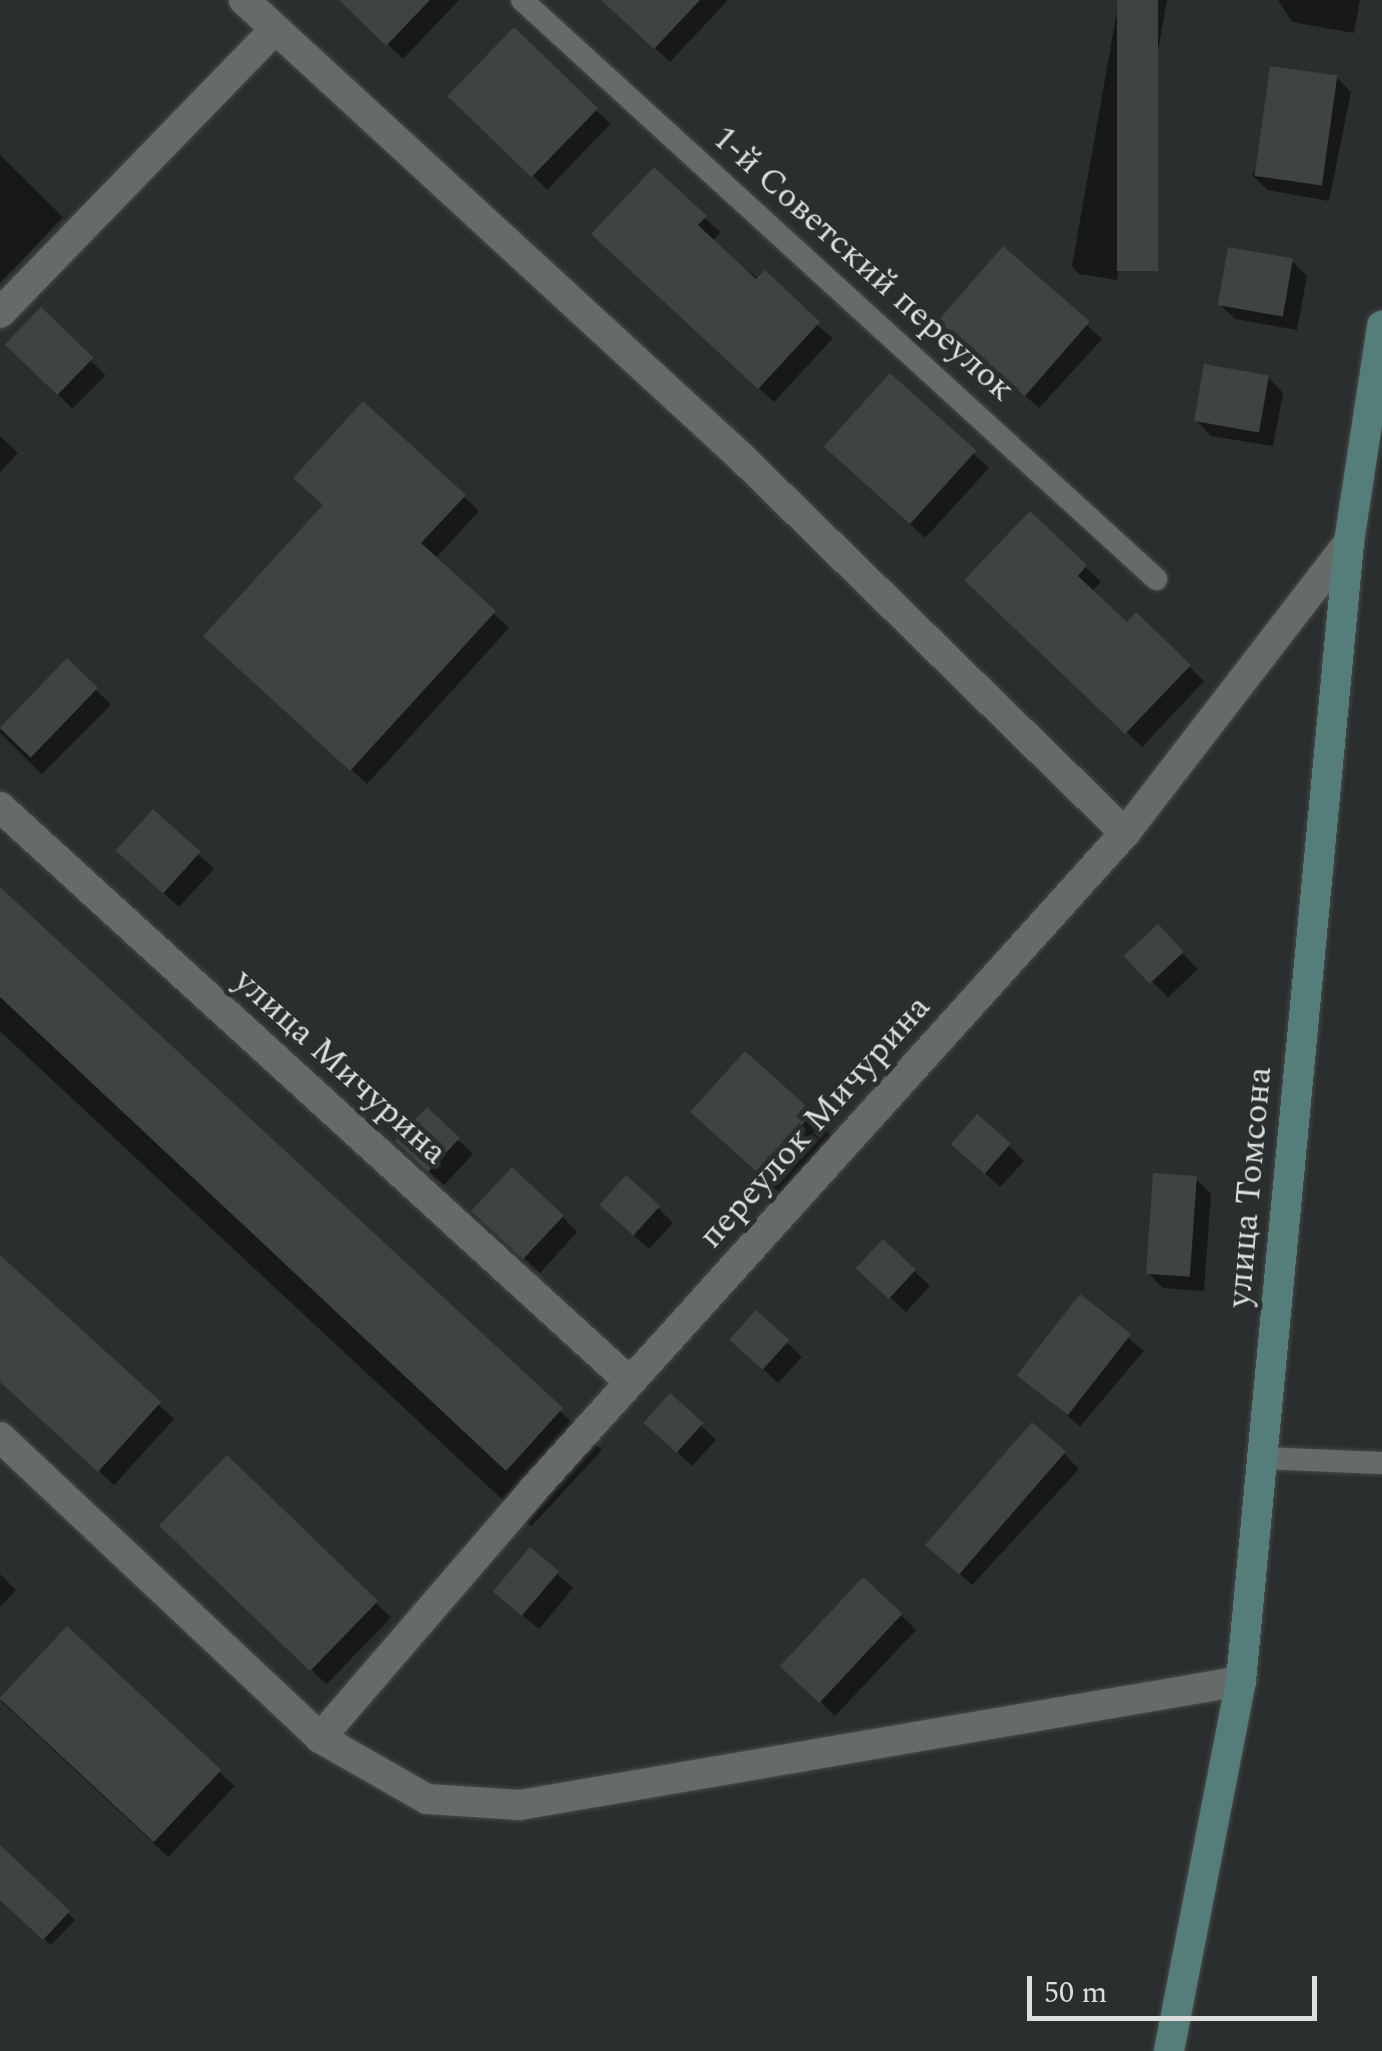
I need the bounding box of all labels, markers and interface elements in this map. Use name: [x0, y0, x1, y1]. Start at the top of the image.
street label: 1-й Советский переулок: [703, 117, 1023, 411]
street label: улица Мичурина: [225, 960, 455, 1174]
street label: переулок Мичурина: [690, 987, 940, 1257]
street label: улица Томсона: [1219, 1065, 1281, 1309]
scale bar: [1032, 1956, 1322, 2018]
text: 50 m: [1044, 1970, 1107, 2016]

